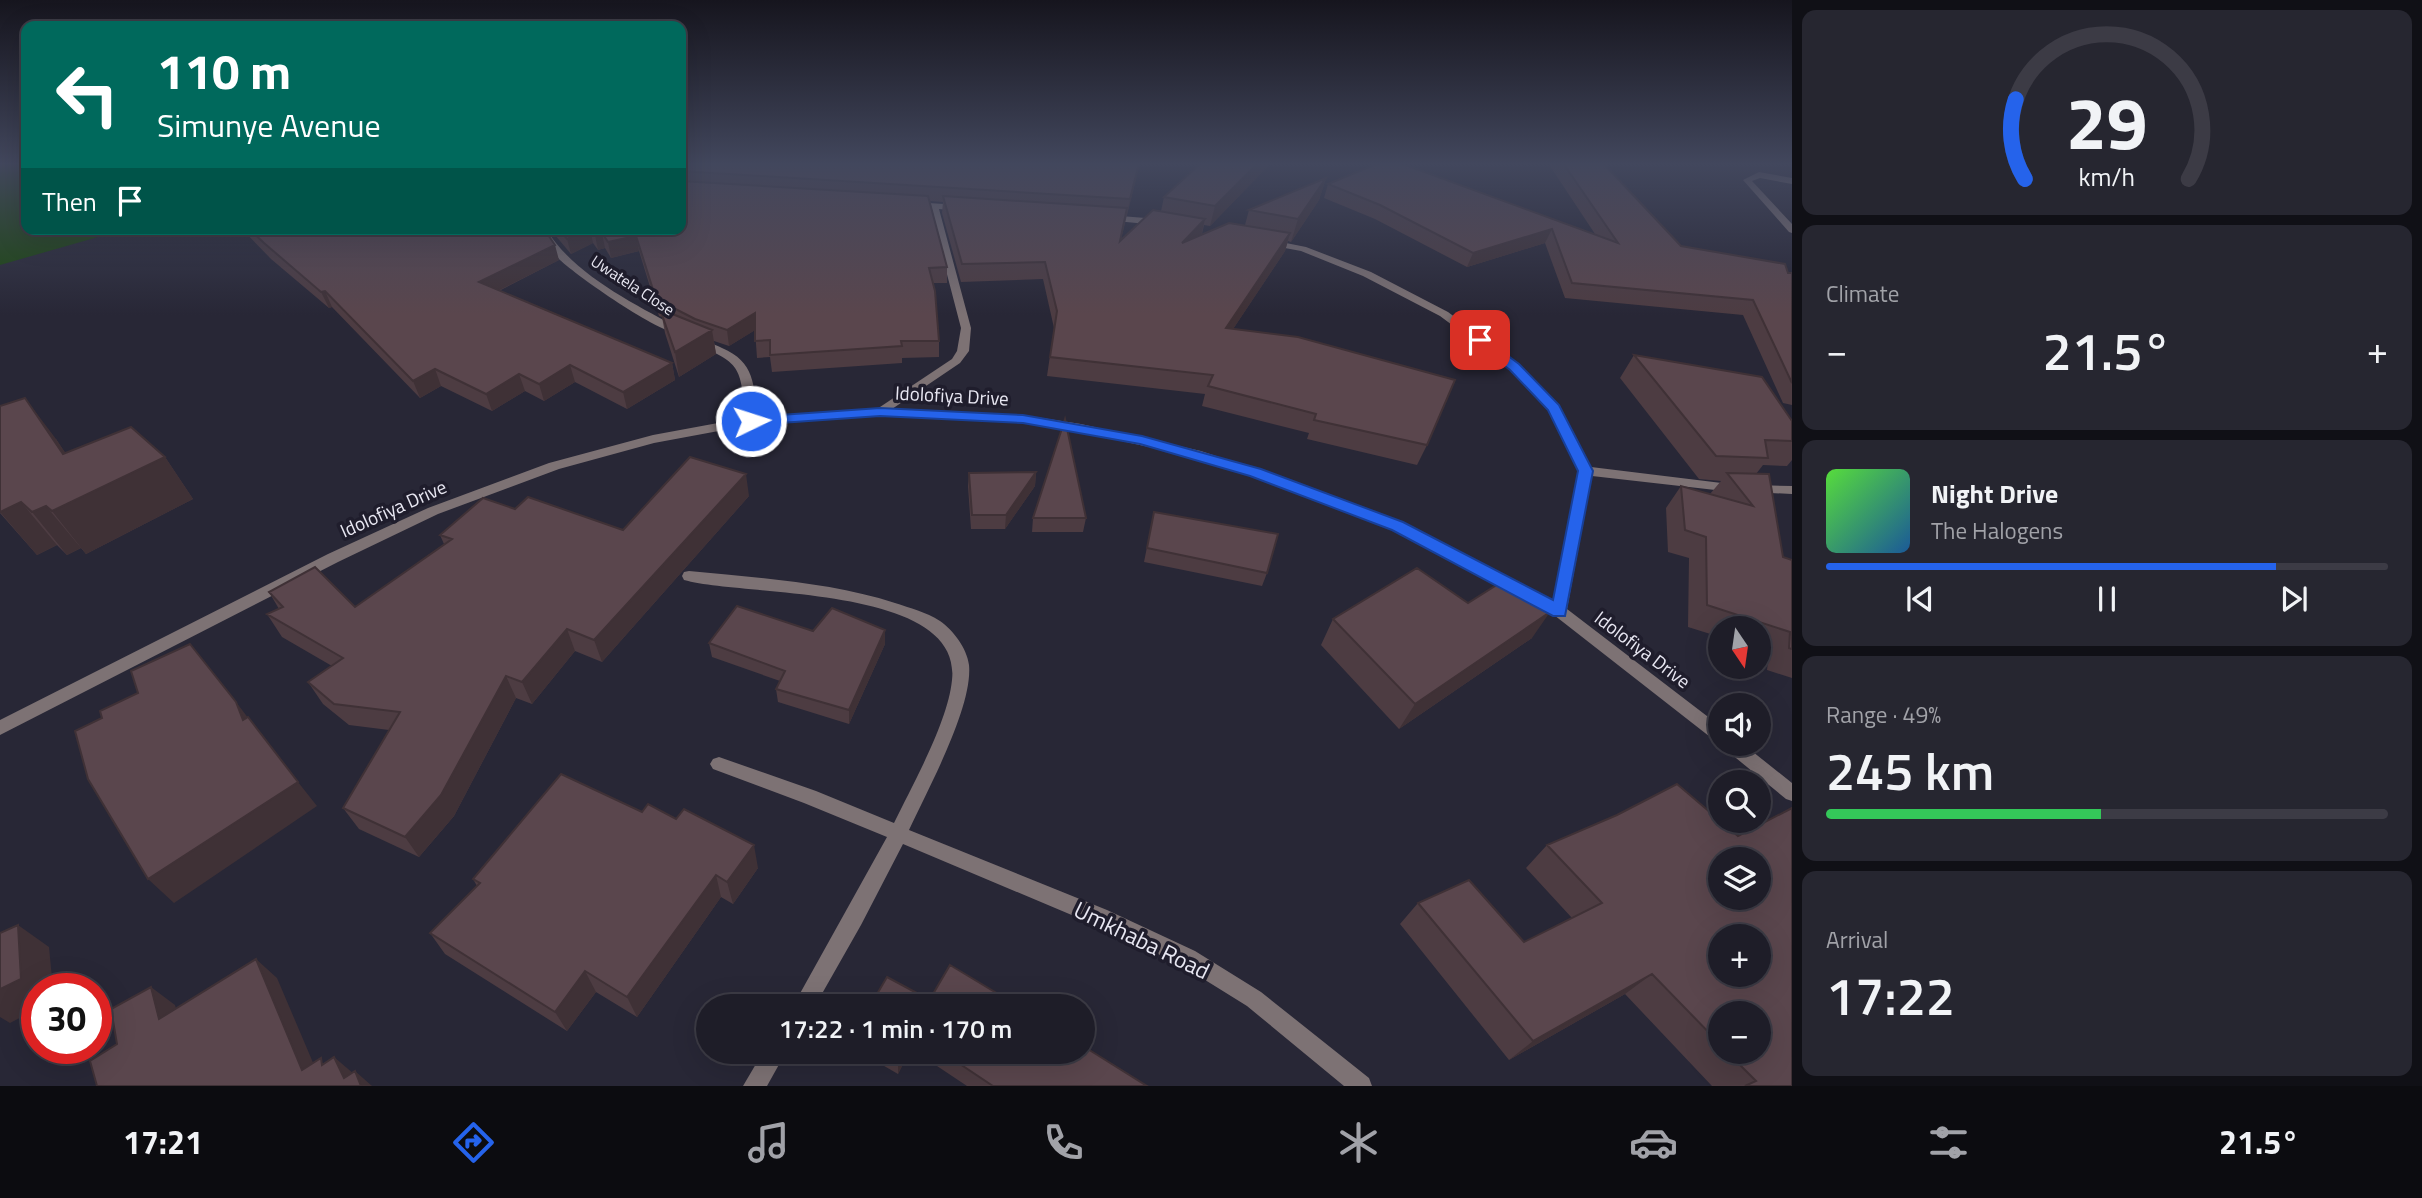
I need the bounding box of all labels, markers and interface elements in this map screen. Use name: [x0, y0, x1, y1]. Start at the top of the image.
text: 110 m: [157, 33, 291, 108]
icon: left: [42, 49, 133, 140]
text: 29: [2066, 67, 2148, 177]
text: Simunye Avenue: [157, 101, 381, 149]
text: km/h: [2079, 157, 2135, 195]
text: Then: [42, 182, 97, 221]
icon: arrive: [111, 182, 149, 220]
street label: Uwatela Close: [586, 249, 680, 321]
text: Climate: [1826, 276, 1899, 311]
pin: [1450, 310, 1510, 370]
text: 21.5°: [2043, 311, 2171, 390]
icon: arrive: [1461, 321, 1499, 359]
text: −: [1826, 321, 1847, 379]
text: +: [2367, 321, 2388, 379]
street label: Idolofiya Drive: [894, 378, 1010, 412]
position arrow: [714, 384, 788, 458]
street label: Idolofiya Drive: [335, 472, 451, 544]
text: Night Drive: [1931, 474, 2058, 513]
text: The Halogens: [1931, 513, 2063, 548]
icon: previous: [1901, 580, 1939, 618]
icon: pause: [2088, 580, 2126, 618]
icon: next: [2275, 580, 2313, 618]
street label: Idolofiya Drive: [1589, 603, 1697, 695]
north arrow: [1708, 616, 1771, 679]
map controls: [1708, 616, 1771, 1064]
button: sound: [1708, 693, 1771, 756]
text: Range · 49%: [1826, 697, 1941, 732]
text: 245 km: [1826, 731, 1994, 810]
button: search: [1708, 770, 1771, 833]
button: layers: [1708, 847, 1771, 910]
street label: Umkhaba Road: [1068, 892, 1216, 988]
text: Arrival: [1826, 922, 1888, 957]
button: +: [1708, 924, 1771, 987]
text: 17:22: [1826, 956, 1955, 1035]
speed limit sign: 30: [21, 973, 112, 1064]
button: −: [1708, 1001, 1771, 1064]
text: 17:22 · 1 min · 170 m: [779, 1009, 1012, 1048]
text: 17:21: [123, 1118, 203, 1166]
icon: directions: [449, 1118, 498, 1167]
icon: music: [744, 1118, 793, 1167]
icon: phone: [1039, 1118, 1088, 1167]
icon: climate: [1334, 1118, 1383, 1167]
icon: car: [1629, 1118, 1678, 1167]
icon: filters: [1924, 1118, 1973, 1167]
text: 21.5°: [2219, 1118, 2299, 1166]

